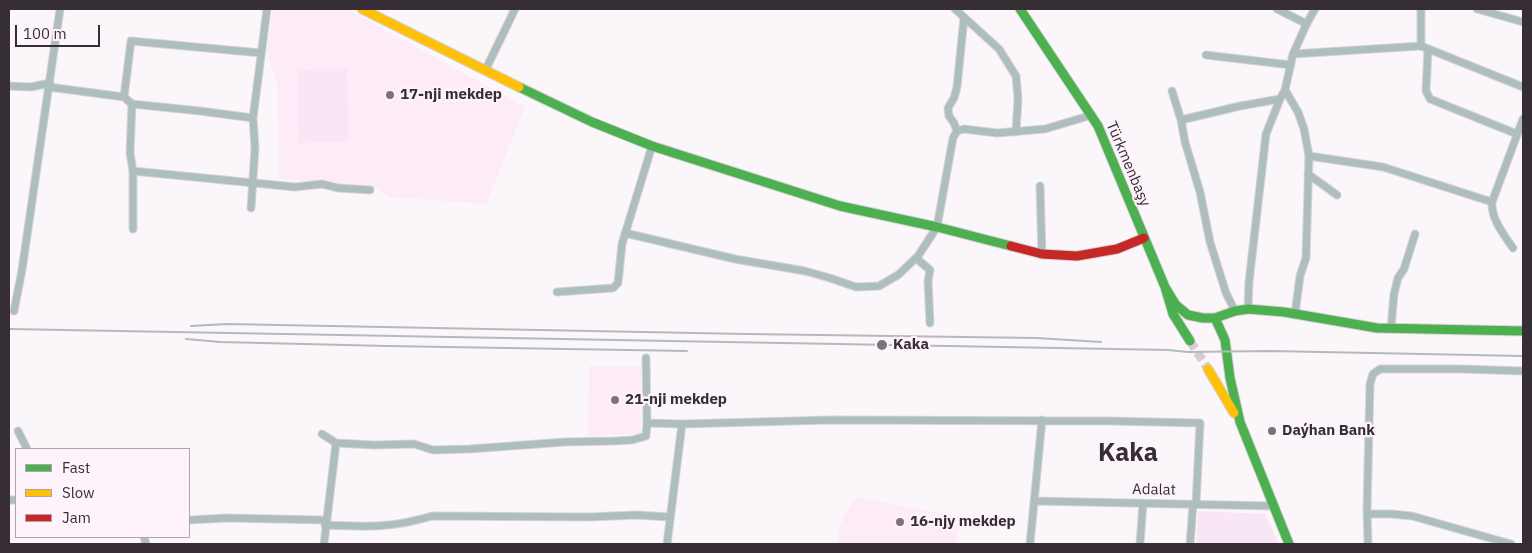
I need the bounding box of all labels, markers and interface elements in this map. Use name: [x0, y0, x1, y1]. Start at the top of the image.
scale bar: [18, 15, 102, 47]
text: 100 m: [23, 24, 67, 43]
place label: 17-nji mekdep: [400, 86, 502, 104]
marker: 17-nji mekdep: [384, 89, 396, 101]
street label: Türkmenbaşy: [1102, 119, 1154, 209]
place label: Kaka: [893, 336, 929, 354]
marker: Kaka: [875, 338, 889, 352]
place label: 21-nji mekdep: [625, 391, 727, 409]
marker: 21-nji mekdep: [609, 394, 621, 406]
place label: Daýhan Bank: [1282, 422, 1375, 440]
marker: Daýhan Bank: [1266, 425, 1278, 437]
district label: Kaka: [1098, 439, 1158, 469]
legend: [15, 448, 190, 538]
text: Fast: [62, 458, 90, 477]
street label: Adalat: [1132, 481, 1176, 499]
text: Slow: [62, 483, 95, 502]
text: Jam: [62, 508, 91, 527]
place label: 16-njy mekdep: [910, 513, 1016, 531]
marker: 16-njy mekdep: [894, 516, 906, 528]

